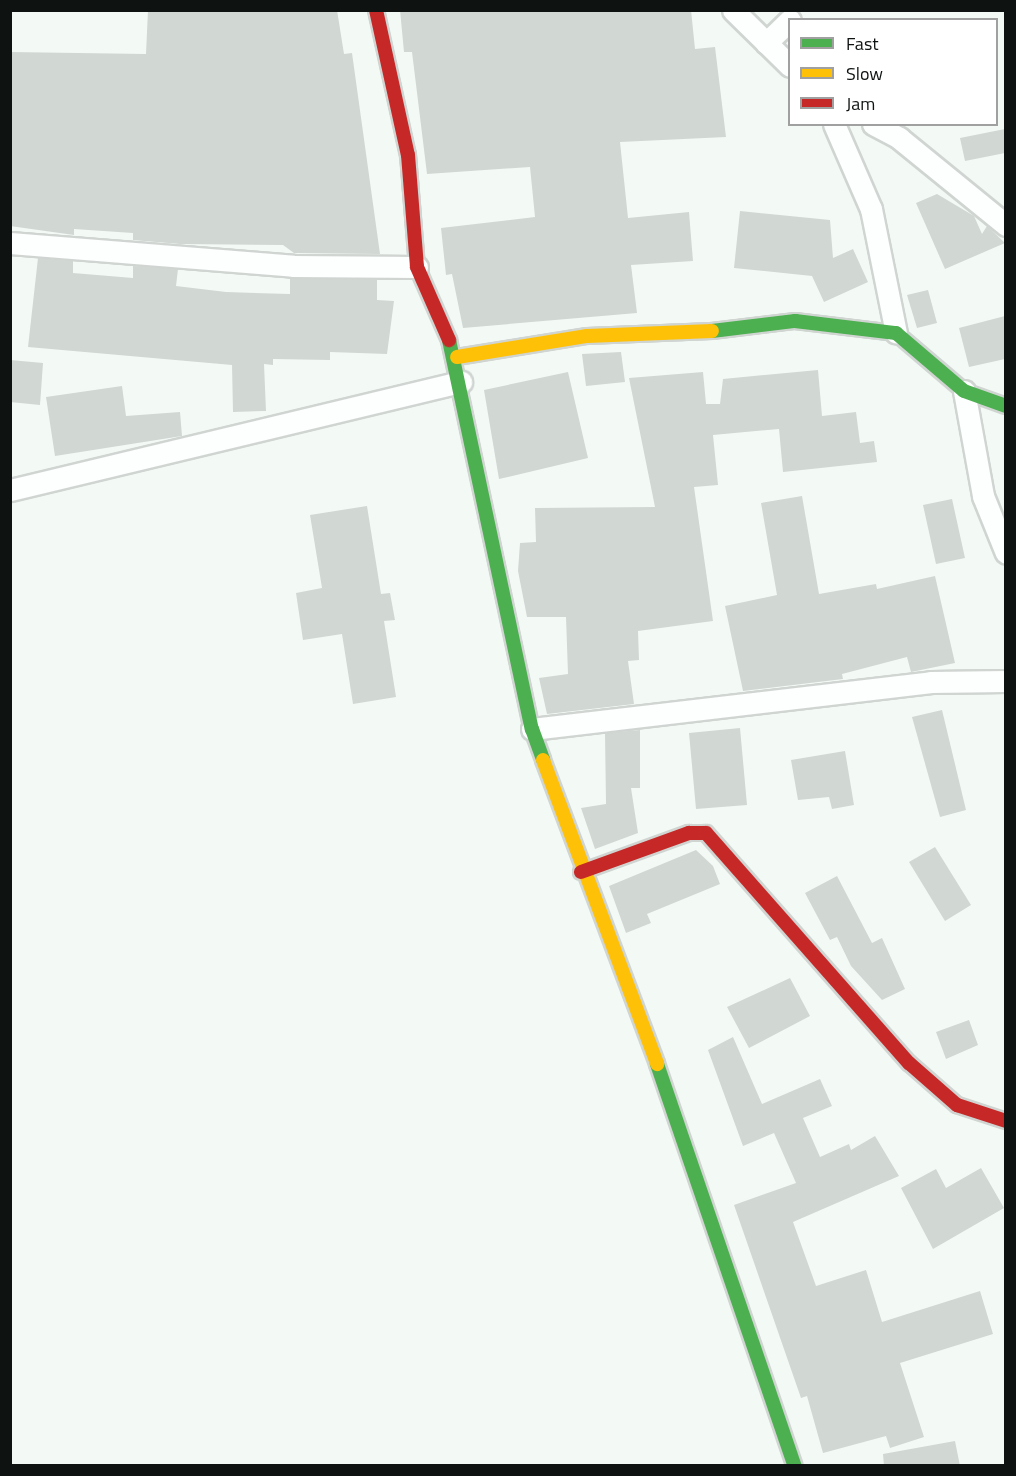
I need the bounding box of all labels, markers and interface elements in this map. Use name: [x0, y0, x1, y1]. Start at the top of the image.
legend: [788, 18, 998, 126]
text: Fast: [846, 30, 879, 57]
text: Slow: [846, 60, 883, 87]
text: Jam: [846, 90, 875, 117]

